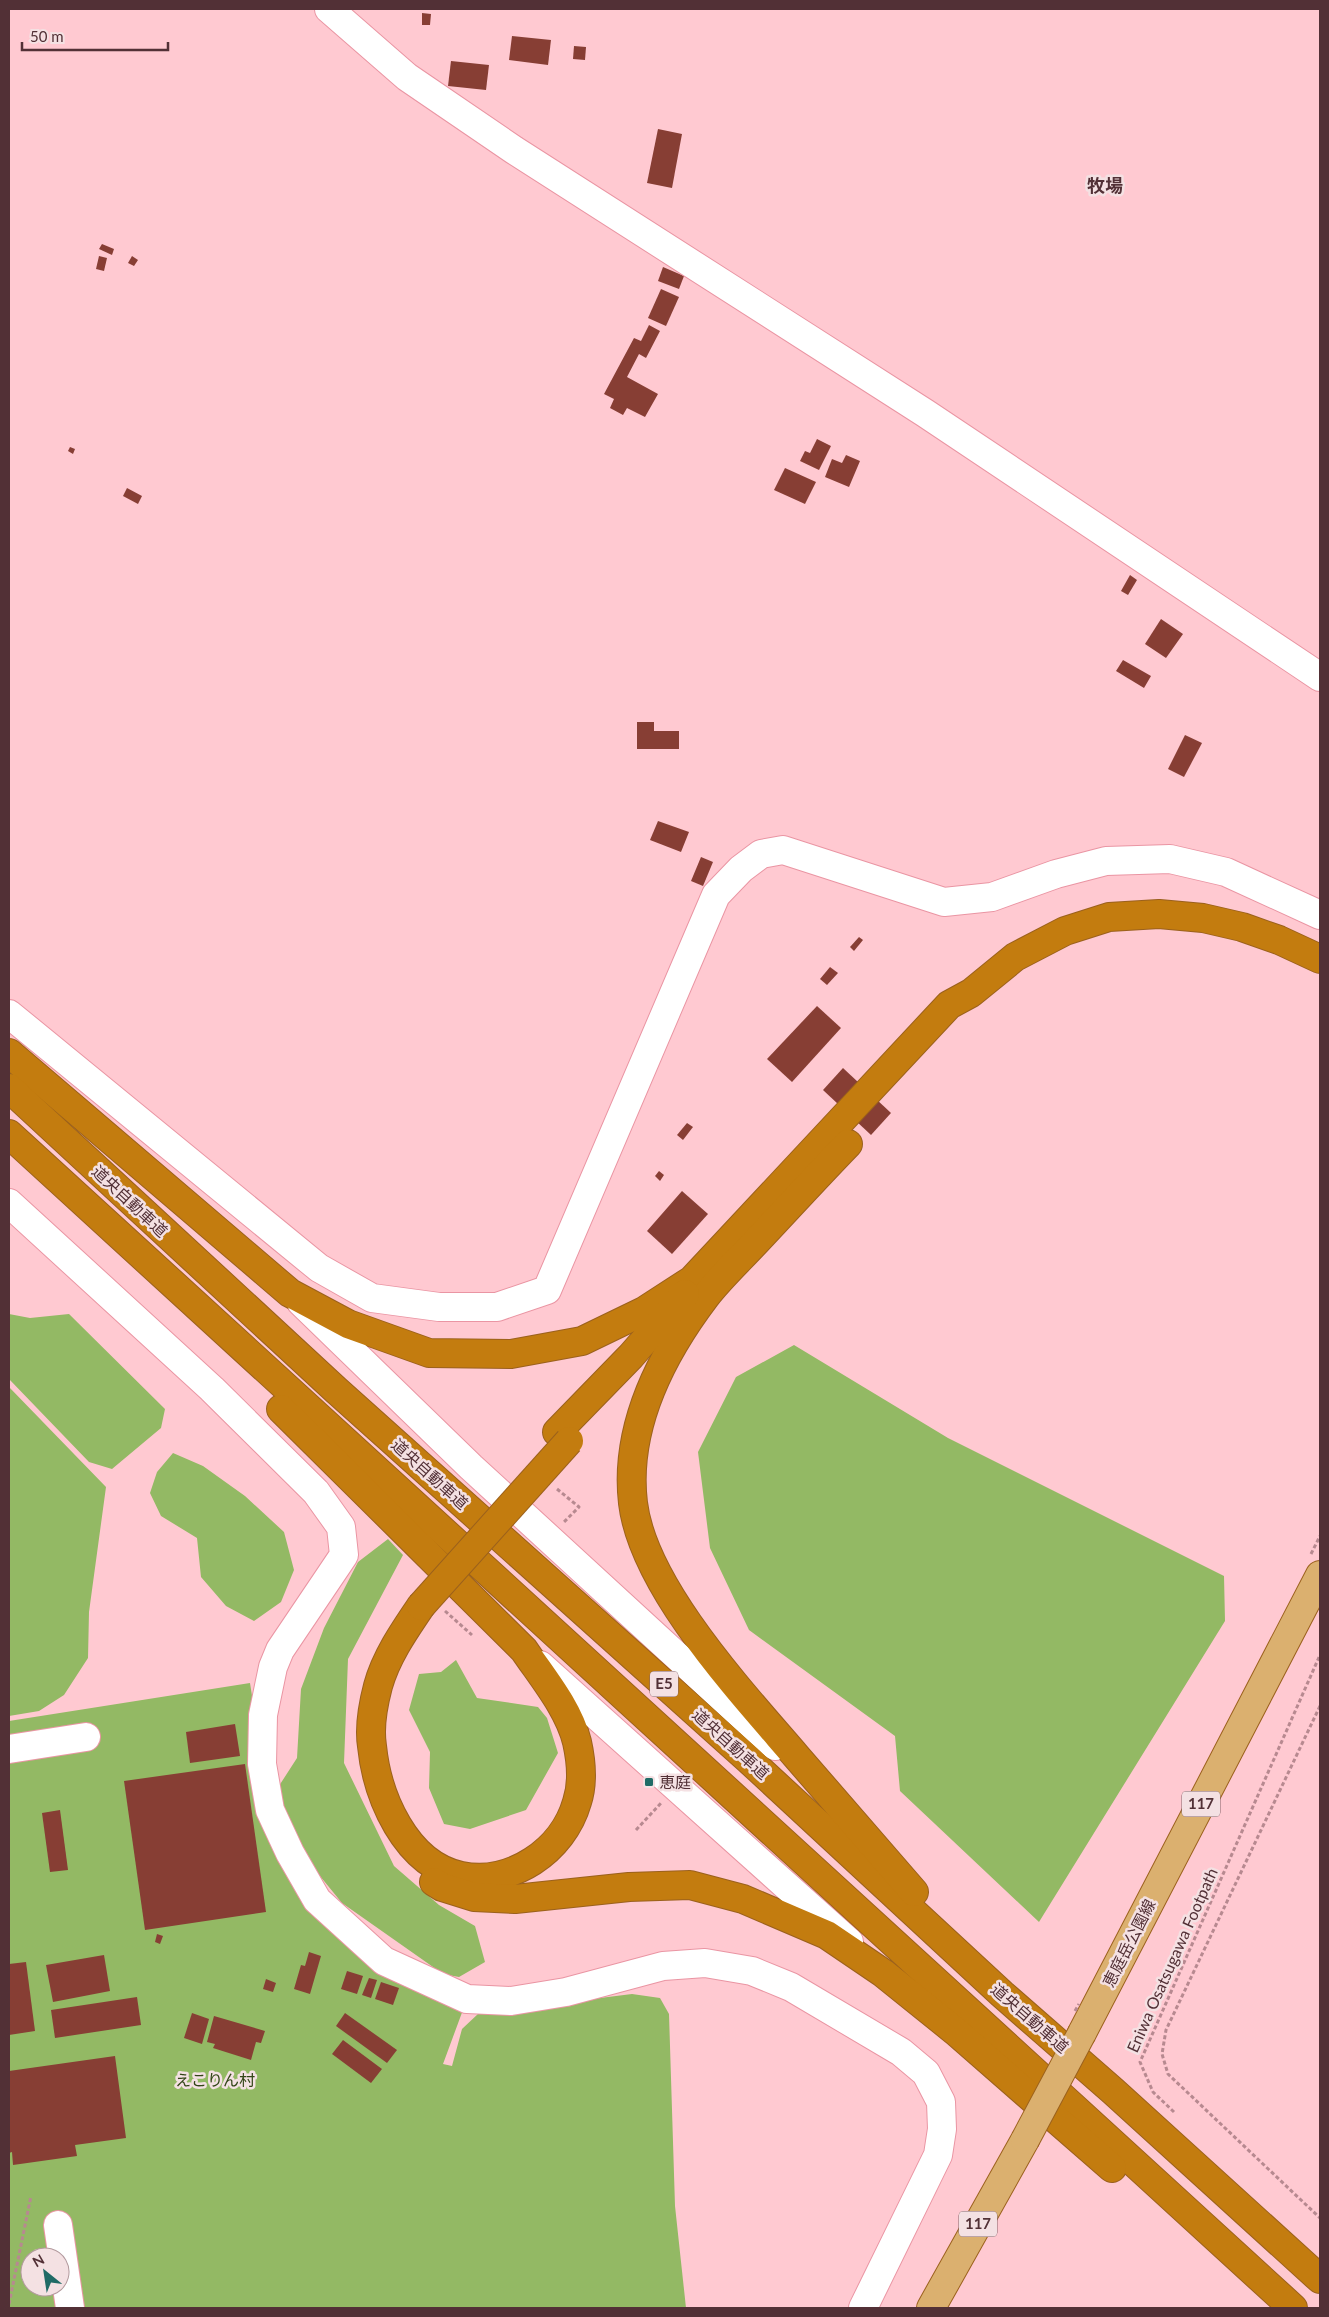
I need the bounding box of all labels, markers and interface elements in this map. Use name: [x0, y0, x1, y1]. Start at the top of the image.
scale bar: [22, 20, 169, 52]
text: 50 m: [30, 27, 64, 45]
district label: 牧場: [1087, 174, 1123, 196]
street label: 道央自動車道: [89, 1161, 172, 1240]
street label: 道央自動車道: [388, 1434, 472, 1513]
road number: E5: [650, 1672, 678, 1696]
street label: 道央自動車道: [689, 1704, 773, 1783]
place label: 恵庭: [659, 1772, 691, 1791]
marker: 恵庭: [643, 1776, 655, 1788]
road number: 117: [1182, 1792, 1220, 1816]
street label: Eniwa Osatsugawa Footpath: [1122, 1865, 1221, 2055]
street label: 恵庭岳公園線: [1098, 1896, 1159, 1990]
street label: 道央自動車道: [988, 1979, 1073, 2056]
park label: えこりん村: [175, 2070, 255, 2089]
road number: 117: [959, 2212, 997, 2236]
north arrow: [20, 2247, 70, 2297]
text: N: [29, 2250, 47, 2270]

